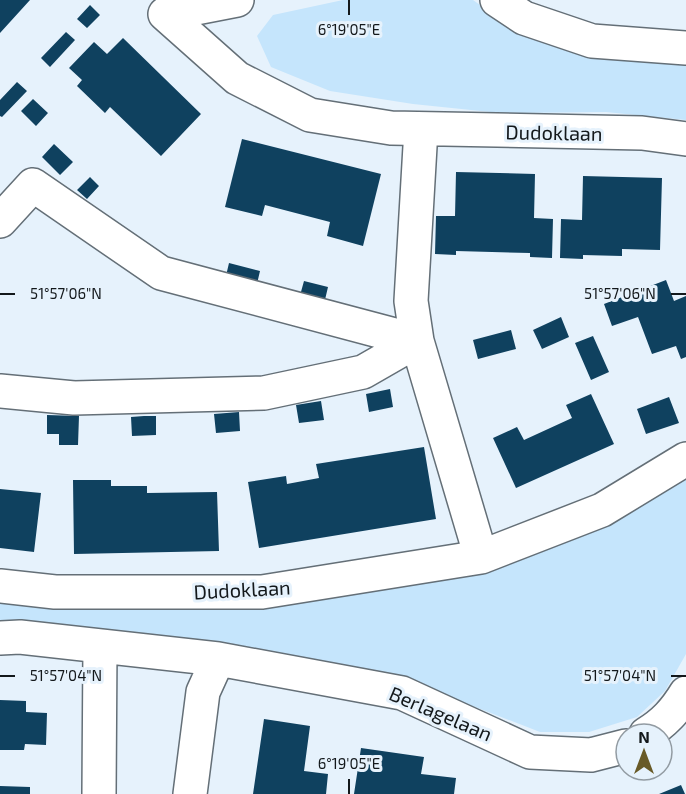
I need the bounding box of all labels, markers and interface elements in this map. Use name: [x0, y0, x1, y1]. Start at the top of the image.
text: 6°19'05"E: [318, 20, 380, 38]
street label: Dudoklaan: [505, 119, 603, 145]
text: 51°57'06"N: [30, 284, 102, 302]
text: 51°57'06"N: [584, 284, 656, 302]
street label: Dudoklaan: [193, 574, 291, 604]
text: 51°57'04"N: [30, 666, 102, 684]
text: 51°57'04"N: [584, 666, 656, 684]
street label: Berlagelaan: [386, 681, 496, 745]
north arrow: [614, 722, 674, 782]
text: N: [638, 727, 650, 746]
text: 6°19'05"E: [318, 754, 380, 772]

